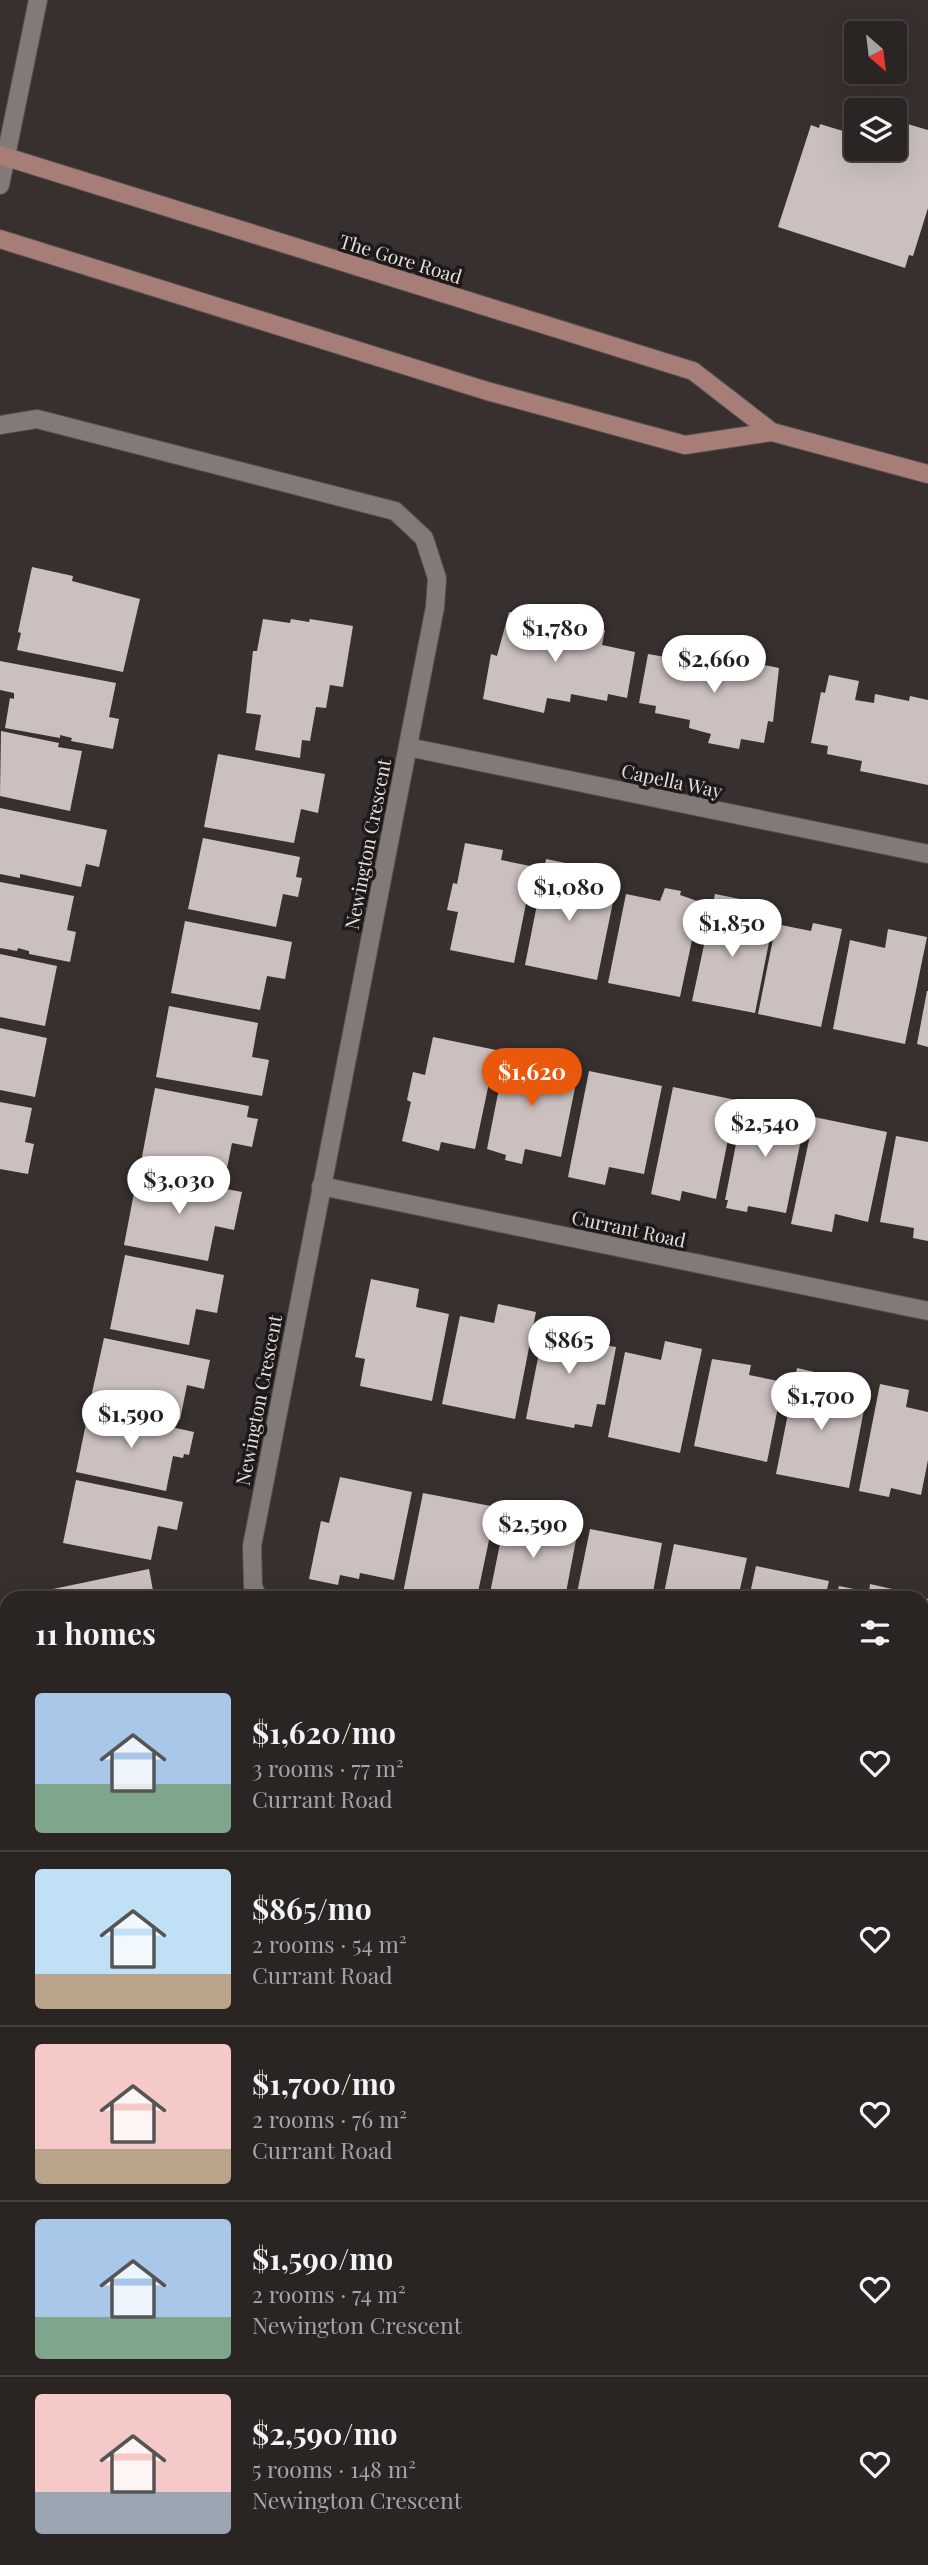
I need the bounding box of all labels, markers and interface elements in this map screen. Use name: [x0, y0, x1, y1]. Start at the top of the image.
north arrow: [844, 21, 906, 84]
map controls: [844, 21, 907, 161]
button: layers: [844, 98, 907, 161]
street label: The Gore Road: [337, 227, 465, 289]
pin: $1,780: [498, 604, 612, 664]
text: $1,780: [522, 611, 588, 642]
pin: $2,660: [657, 636, 771, 695]
text: $2,660: [678, 642, 750, 673]
street label: Newington Crescent: [338, 756, 396, 932]
street label: Capella Way: [619, 757, 725, 803]
pin: $1,080: [512, 864, 626, 923]
text: $1,080: [534, 870, 604, 901]
pin: $1,850: [675, 900, 789, 959]
text: $1,850: [699, 906, 765, 937]
pin: $1,620: [475, 1048, 589, 1108]
text: $1,620: [498, 1055, 566, 1086]
pin: $2,540: [708, 1100, 822, 1159]
text: $2,540: [731, 1106, 799, 1137]
pin: $3,030: [122, 1156, 236, 1216]
text: $3,030: [143, 1163, 215, 1194]
street label: Currant Road: [569, 1203, 689, 1253]
street label: Newington Crescent: [229, 1312, 287, 1488]
pin: $865: [528, 1316, 610, 1376]
text: $865: [544, 1323, 594, 1354]
pin: $1,700: [764, 1372, 878, 1432]
text: $1,700: [787, 1379, 855, 1410]
pin: $1,590: [74, 1390, 188, 1450]
text: $1,590: [98, 1397, 164, 1428]
pin: $2,590: [476, 1500, 590, 1560]
text: $2,590: [498, 1507, 568, 1538]
text: 11 homes: [35, 1613, 156, 1653]
icon: filters: [856, 1614, 894, 1652]
text: $1,620/mo: [252, 1712, 396, 1752]
icon: home: [91, 1721, 175, 1805]
icon: heart: [856, 1744, 894, 1782]
text: 3 rooms · 77 m²: [252, 1752, 404, 1783]
text: Currant Road: [252, 1783, 393, 1814]
text: $865/mo: [252, 1888, 372, 1928]
icon: home: [91, 1897, 175, 1981]
icon: heart: [856, 1920, 894, 1958]
text: 2 rooms · 54 m²: [252, 1928, 407, 1959]
text: Currant Road: [252, 1959, 393, 1990]
text: $1,700/mo: [252, 2063, 396, 2103]
icon: home: [91, 2072, 175, 2156]
icon: heart: [856, 2095, 894, 2133]
text: 2 rooms · 76 m²: [252, 2103, 407, 2134]
text: Currant Road: [252, 2134, 393, 2165]
text: $1,590/mo: [252, 2238, 393, 2278]
icon: home: [91, 2247, 175, 2331]
icon: heart: [856, 2270, 894, 2308]
text: 2 rooms · 74 m²: [252, 2278, 406, 2309]
text: Newington Crescent: [252, 2309, 462, 2340]
text: $2,590/mo: [252, 2413, 397, 2453]
icon: home: [91, 2422, 175, 2506]
icon: heart: [856, 2445, 894, 2483]
text: 5 rooms · 148 m²: [252, 2453, 416, 2484]
text: Newington Crescent: [252, 2484, 462, 2515]

